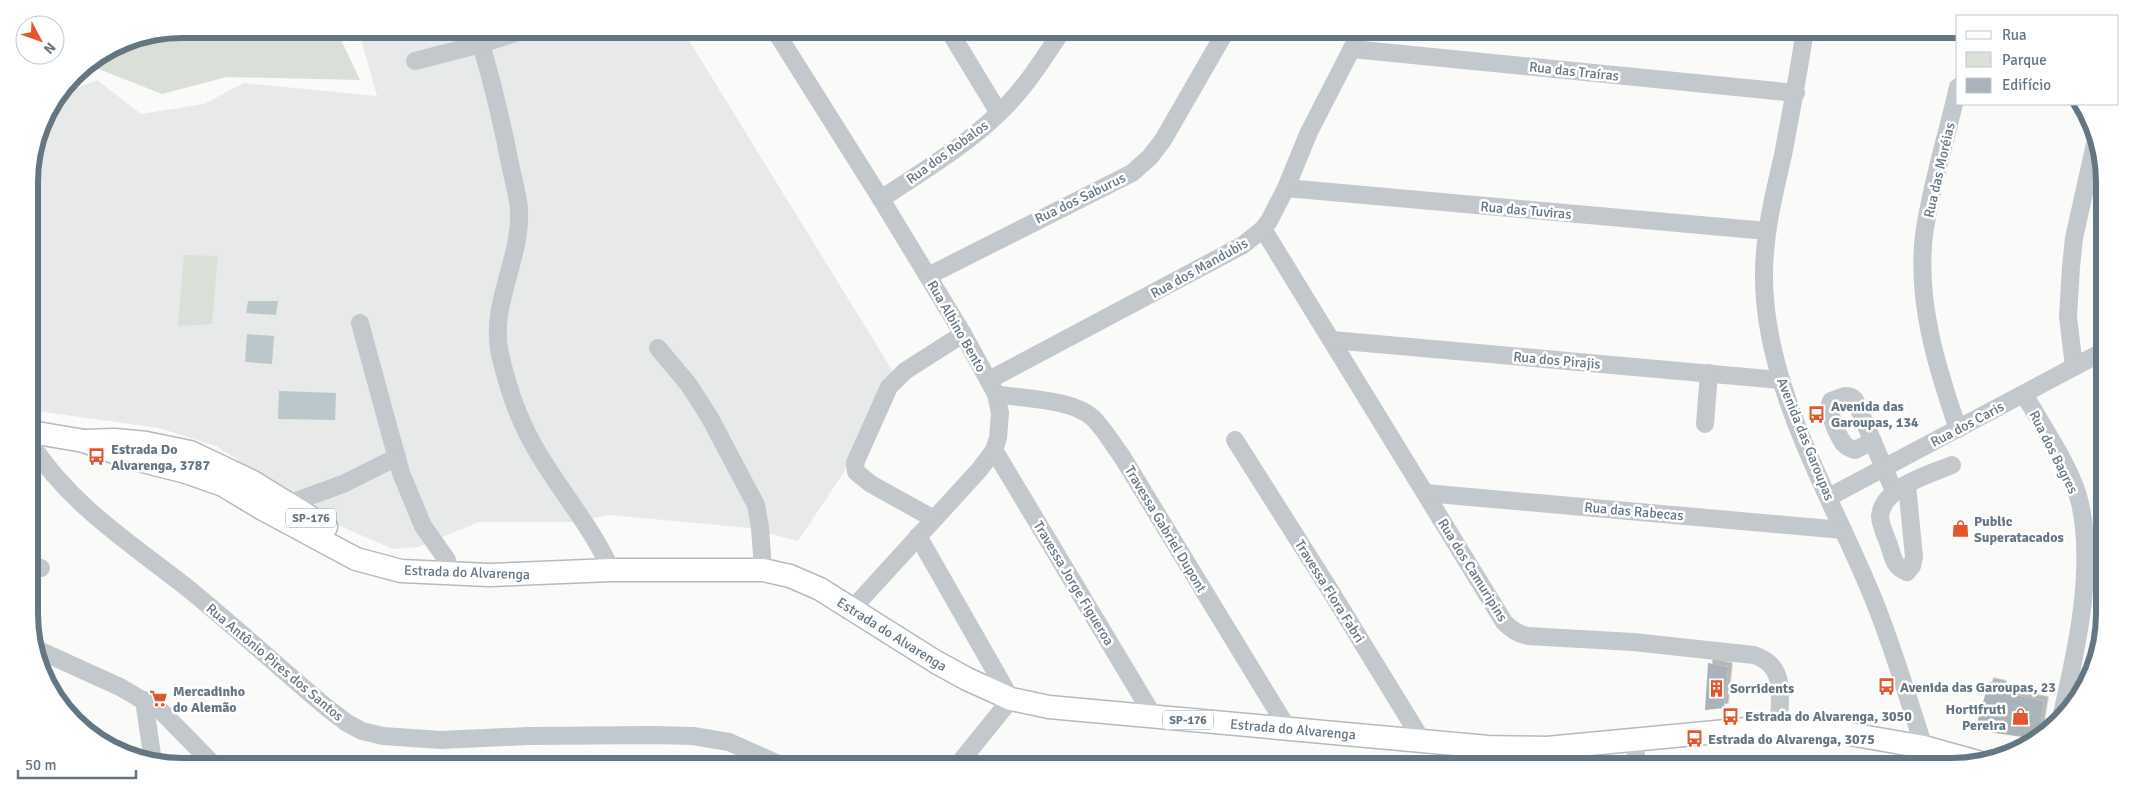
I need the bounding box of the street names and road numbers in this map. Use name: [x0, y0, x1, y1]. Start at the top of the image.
street label: Rua das Traíras: [1528, 58, 1620, 85]
street label: Rua dos Robalos: [903, 117, 992, 188]
street label: Rua das Moréias: [1920, 121, 1959, 219]
street label: Rua dos Saburus: [1032, 169, 1128, 228]
street label: Rua das Tuviras: [1480, 198, 1572, 223]
street label: Rua dos Mandubis: [1148, 235, 1251, 302]
street label: Rua Albino Bento: [924, 277, 990, 375]
street label: Rua dos Pirajis: [1513, 348, 1601, 373]
street label: Avenida das Garoupas: [1773, 375, 1838, 503]
street label: Rua dos Caris: [1928, 398, 2007, 451]
street label: Rua dos Bagres: [2025, 408, 2082, 497]
street label: Travessa Gabriel Dupont: [1121, 463, 1210, 596]
street label: Rua das Rabecas: [1584, 499, 1684, 524]
road number: SP-176: [286, 508, 336, 528]
street label: Rua dos Camuripins: [1434, 516, 1511, 625]
street label: Travessa Jorge Figueroa: [1030, 518, 1117, 649]
street label: Travessa Flora Fabri: [1291, 537, 1368, 646]
street label: Estrada do Alvarenga: [404, 562, 530, 583]
street label: Estrada do Alvarenga: [834, 594, 950, 675]
street label: Rua Antônio Pires dos Santos: [203, 600, 347, 725]
road number: SP-176: [1163, 710, 1213, 730]
street label: Estrada do Alvarenga: [1229, 716, 1357, 743]

